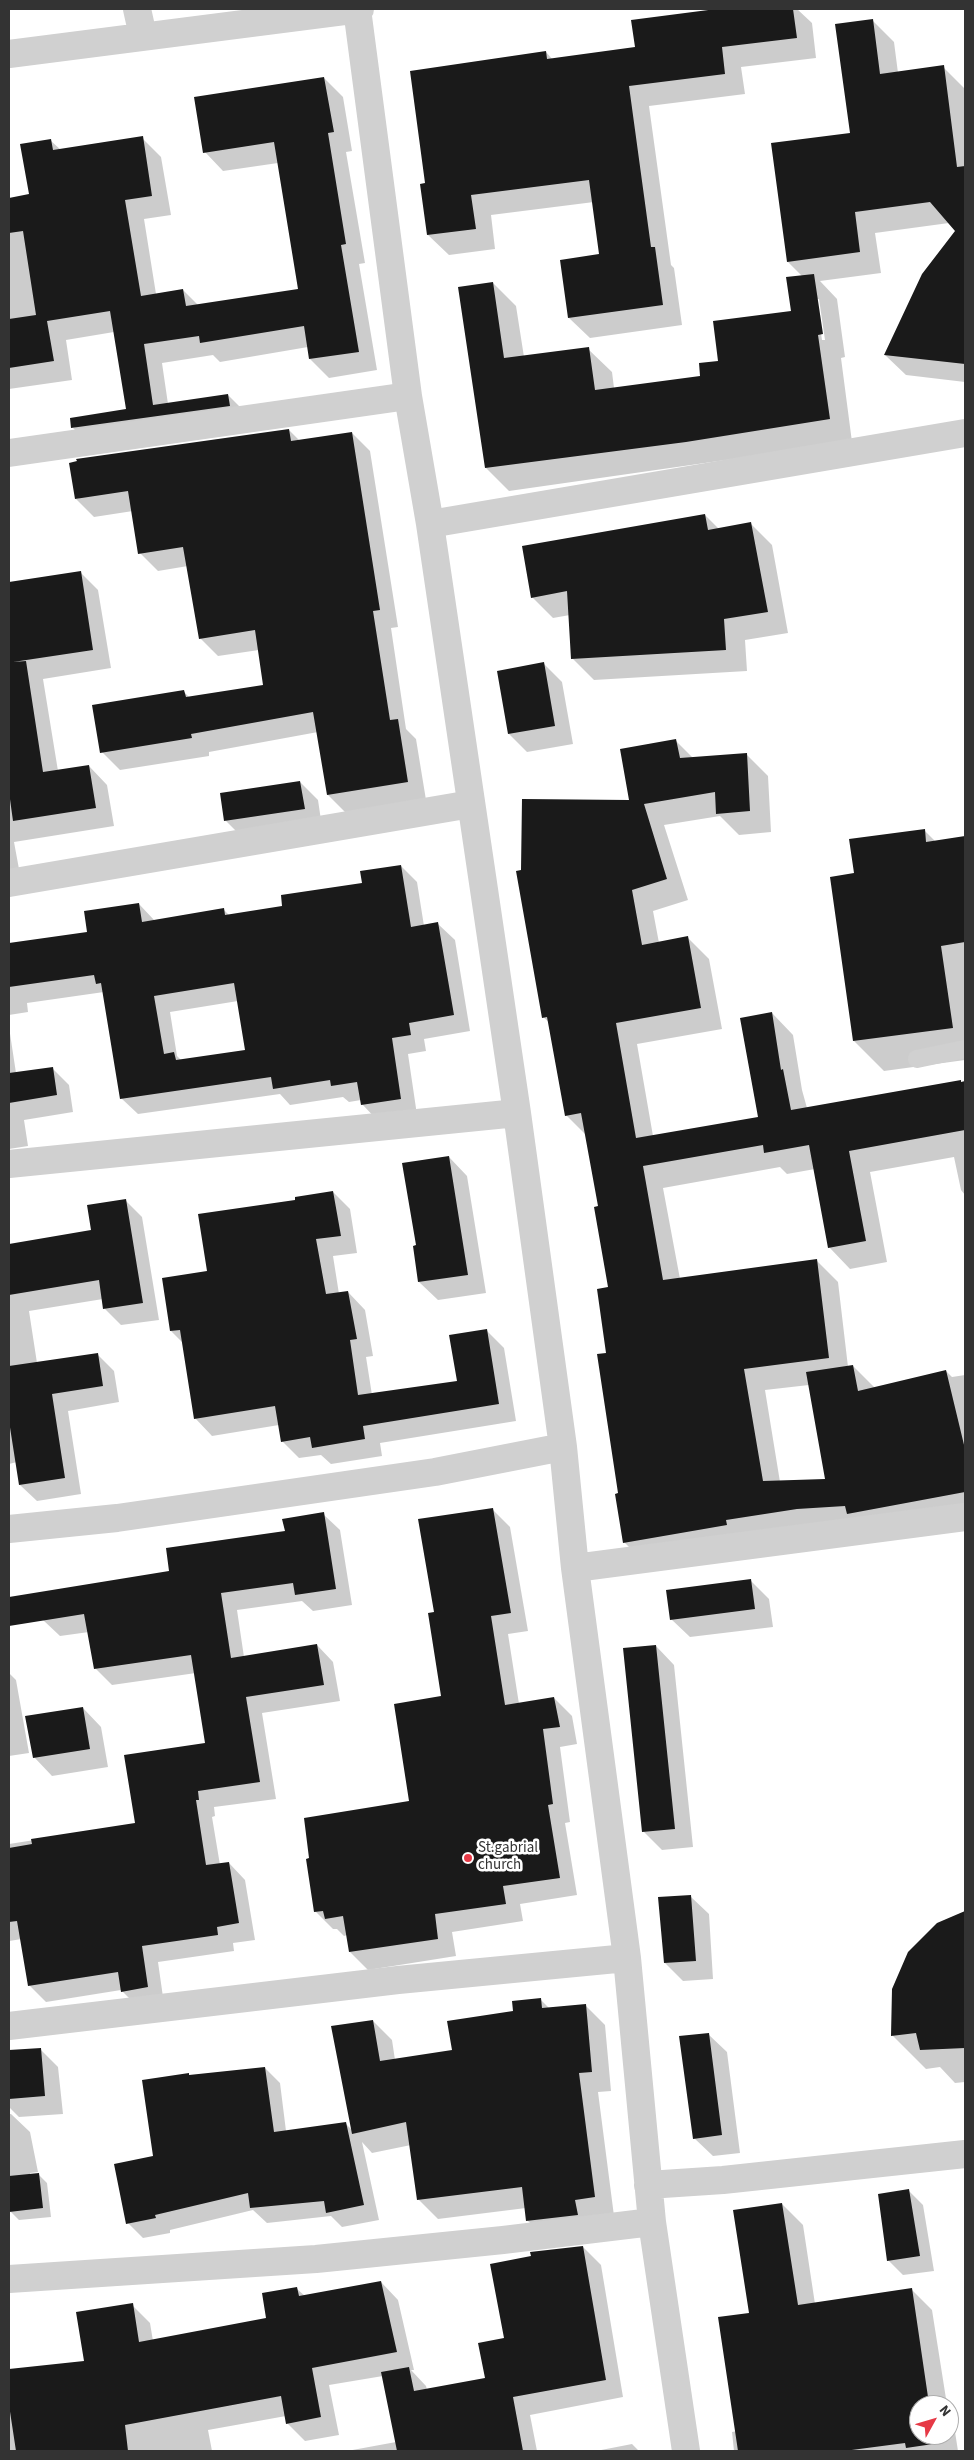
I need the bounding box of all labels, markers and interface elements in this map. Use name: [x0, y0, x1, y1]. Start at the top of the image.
place label: St.gabrial church: [478, 1840, 538, 1875]
marker: St.gabrial church: [462, 1852, 474, 1864]
north arrow: [909, 2395, 959, 2445]
text: N: [934, 2401, 956, 2421]

